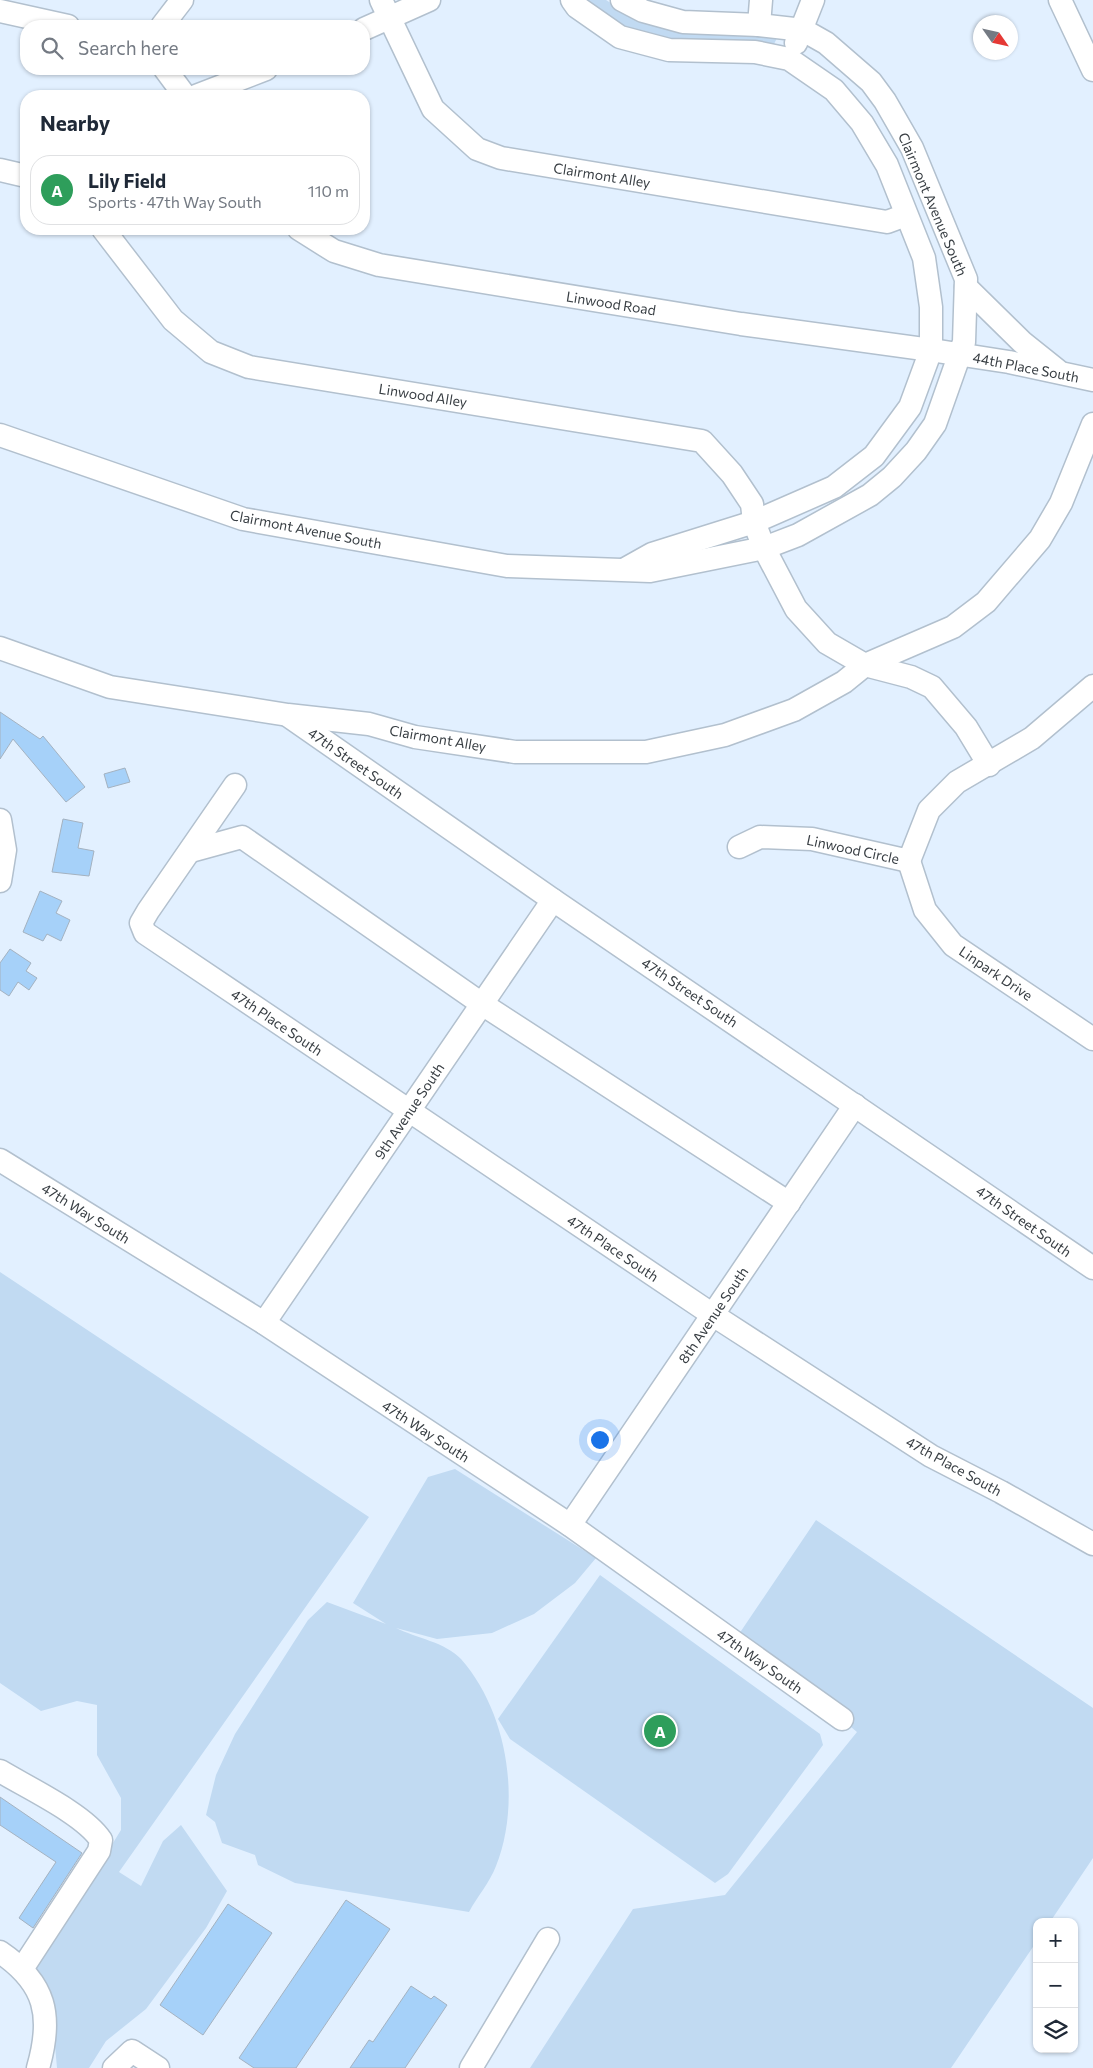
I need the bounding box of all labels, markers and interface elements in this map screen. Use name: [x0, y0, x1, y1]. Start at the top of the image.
north arrow: [973, 15, 1018, 60]
search box: [20, 20, 370, 75]
icon: search: [38, 34, 66, 62]
text: Search here: [78, 36, 178, 59]
text: Nearby: [40, 110, 110, 135]
street label: Clairmont Avenue South: [895, 130, 971, 278]
street label: Clairmont Alley: [552, 159, 652, 191]
text: Lily Field: [88, 169, 166, 192]
text: A: [51, 181, 63, 200]
text: 110 m: [308, 181, 349, 200]
text: Sports · 47th Way South: [88, 192, 262, 211]
street label: Linwood Road: [565, 288, 657, 318]
street label: 44th Place South: [971, 348, 1081, 386]
street label: Linwood Alley: [378, 380, 468, 410]
street label: Clairmont Avenue South: [229, 506, 383, 552]
street label: Clairmont Alley: [388, 721, 488, 755]
street label: 47th Street South: [305, 724, 407, 802]
street label: Linwood Circle: [805, 831, 901, 867]
street label: Linpark Drive: [956, 942, 1036, 1004]
street label: 47th Street South: [639, 954, 741, 1030]
street label: 47th Place South: [228, 985, 326, 1059]
street label: 9th Avenue South: [371, 1060, 447, 1162]
street label: 47th Way South: [39, 1179, 133, 1247]
street label: 47th Street South: [973, 1182, 1075, 1260]
street label: 47th Place South: [564, 1211, 662, 1285]
street label: 8th Avenue South: [675, 1264, 751, 1366]
street label: 47th Way South: [379, 1396, 473, 1466]
your location: [587, 1427, 613, 1453]
street label: 47th Place South: [903, 1433, 1005, 1499]
street label: 47th Way South: [714, 1625, 806, 1697]
pin: A: [644, 1712, 676, 1750]
map controls: [1033, 1918, 1078, 2053]
button: +: [1033, 1918, 1078, 1963]
button: −: [1033, 1963, 1078, 2008]
button: layers: [1033, 2008, 1078, 2053]

